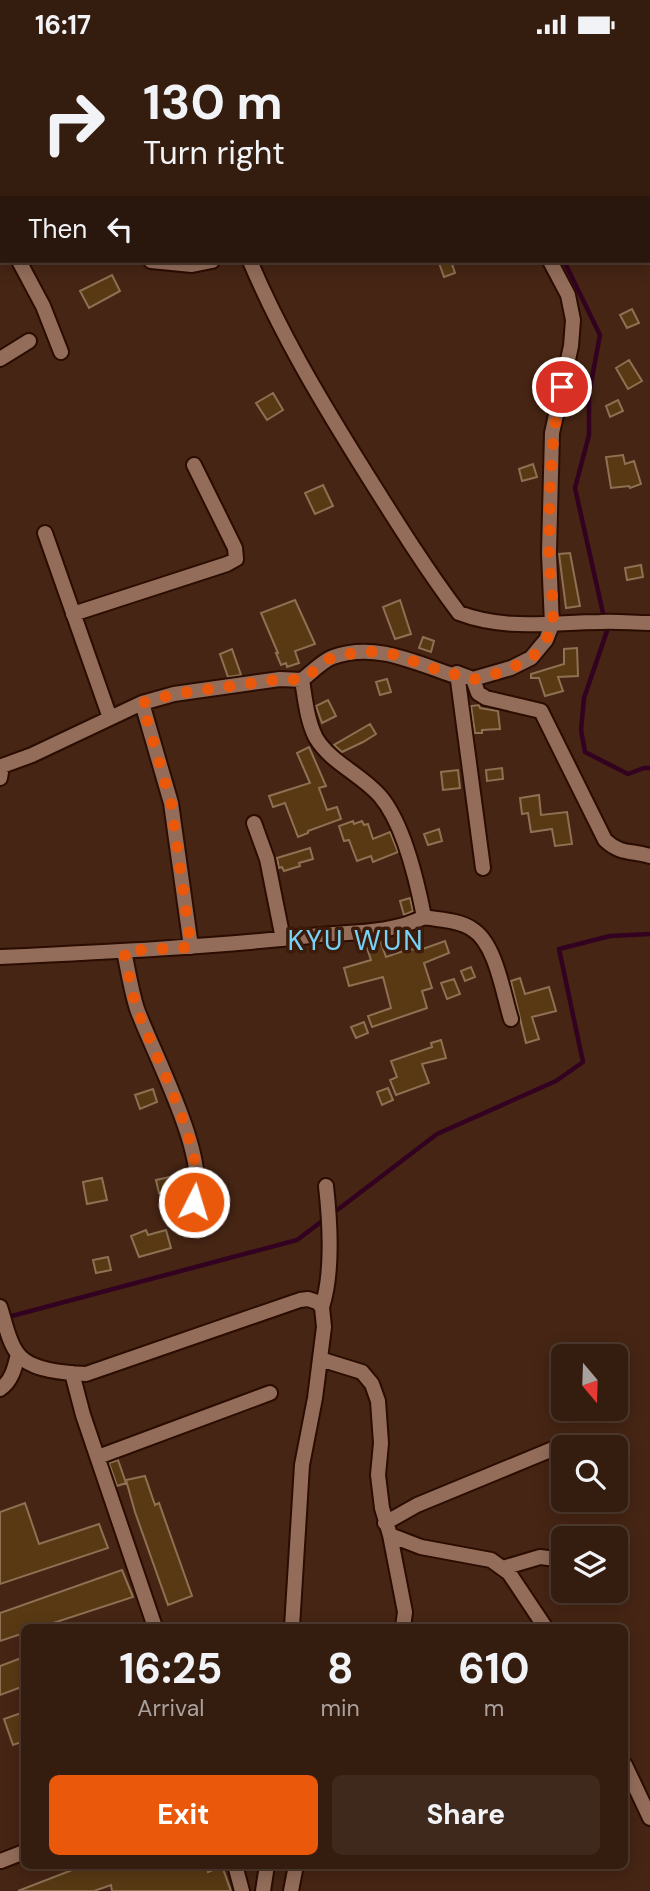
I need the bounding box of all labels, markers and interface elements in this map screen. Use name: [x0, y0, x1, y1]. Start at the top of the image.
text: 16:17: [35, 8, 91, 42]
text: 130 m: [143, 70, 283, 134]
icon: right: [28, 77, 119, 168]
text: Turn right: [143, 132, 285, 174]
icon: left: [101, 210, 139, 248]
text: Then: [28, 212, 87, 246]
pin: [532, 357, 592, 417]
icon: arrive: [543, 368, 581, 406]
district label: KYU WUN: [287, 922, 425, 959]
position arrow: [157, 1165, 231, 1239]
north arrow: [551, 1344, 628, 1421]
map controls: [551, 1344, 628, 1603]
button: search: [551, 1435, 628, 1512]
button: layers: [551, 1526, 628, 1603]
text: 16:25: [119, 1641, 222, 1696]
text: 8: [327, 1641, 354, 1696]
text: 610: [458, 1641, 530, 1696]
text: Arrival: [137, 1693, 204, 1723]
text: min: [321, 1693, 360, 1723]
text: m: [484, 1693, 504, 1723]
button: Exit: [49, 1775, 318, 1855]
button: Share: [332, 1775, 600, 1855]

